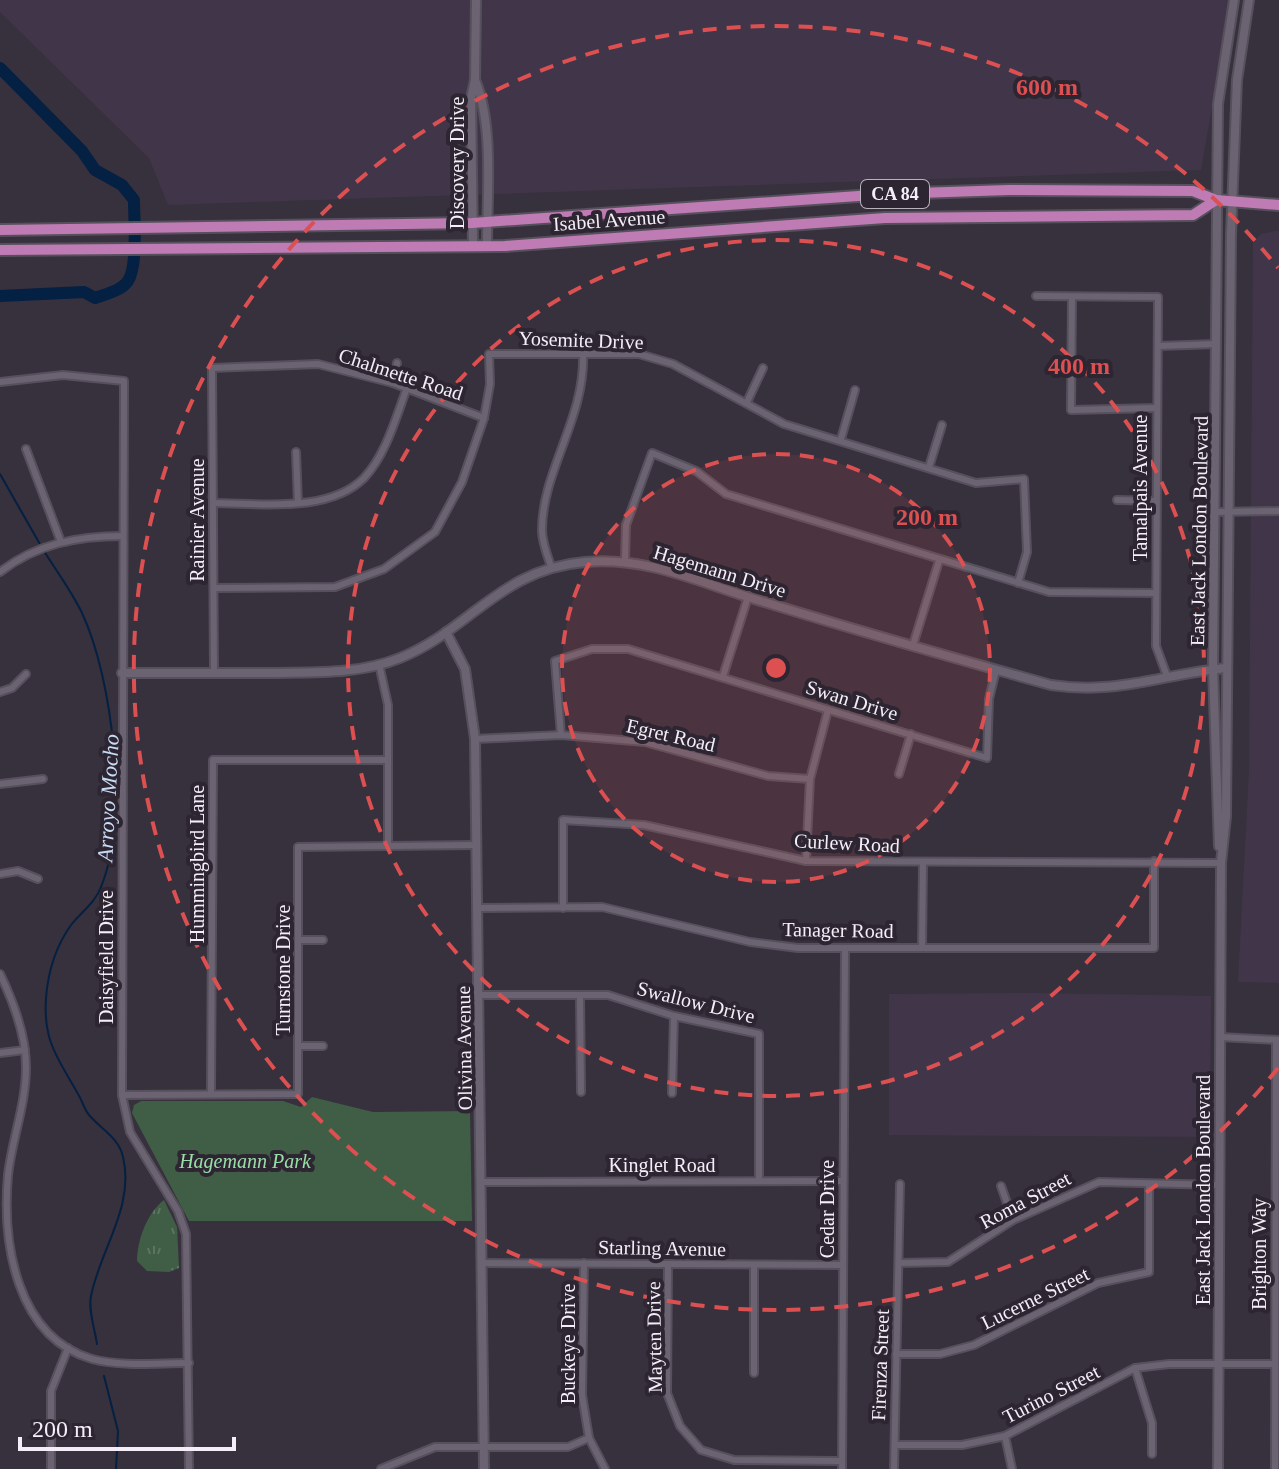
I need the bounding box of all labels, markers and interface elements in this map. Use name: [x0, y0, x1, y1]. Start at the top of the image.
text: 600 m: [1016, 74, 1078, 100]
street label: Discovery Drive: [446, 97, 469, 229]
road number: CA 84: [861, 180, 929, 208]
street label: Isabel Avenue: [552, 205, 666, 235]
street label: Yosemite Drive: [518, 327, 644, 353]
street label: Chalmette Road: [336, 344, 466, 404]
text: 400 m: [1048, 353, 1110, 379]
street label: Tamalpais Avenue: [1129, 415, 1152, 561]
street label: East Jack London Boulevard: [1186, 416, 1212, 646]
street label: Rainier Avenue: [186, 458, 208, 582]
text: 200 m: [896, 504, 958, 530]
street label: Hagemann Drive: [651, 540, 789, 603]
centre of rings: [762, 654, 790, 682]
street label: Swan Drive: [803, 676, 901, 724]
street label: Egret Road: [624, 714, 718, 757]
water label: Arroyo Mocho: [92, 733, 124, 865]
street label: Hummingbird Lane: [186, 785, 209, 943]
street label: Curlew Road: [793, 829, 901, 857]
street label: Daisyfield Drive: [95, 890, 118, 1024]
street label: Turnstone Drive: [272, 904, 294, 1035]
street label: Tanager Road: [782, 918, 894, 943]
street label: Swallow Drive: [635, 977, 757, 1027]
street label: Olivina Avenue: [452, 985, 476, 1110]
street label: East Jack London Boulevard: [1192, 1075, 1214, 1305]
park label: Hagemann Park: [178, 1150, 312, 1173]
street label: Kinglet Road: [608, 1154, 716, 1177]
street label: Cedar Drive: [816, 1160, 838, 1258]
street label: Roma Street: [976, 1167, 1074, 1233]
street label: Brighton Way: [1248, 1198, 1271, 1310]
street label: Starling Avenue: [598, 1236, 726, 1261]
street label: Lucerne Street: [978, 1262, 1093, 1334]
street label: Mayten Drive: [642, 1281, 667, 1393]
street label: Buckeye Drive: [557, 1284, 580, 1404]
street label: Firenza Street: [867, 1308, 893, 1421]
street label: Turino Street: [999, 1360, 1103, 1428]
scale bar: [20, 1401, 234, 1451]
text: 200 m: [32, 1416, 93, 1442]

